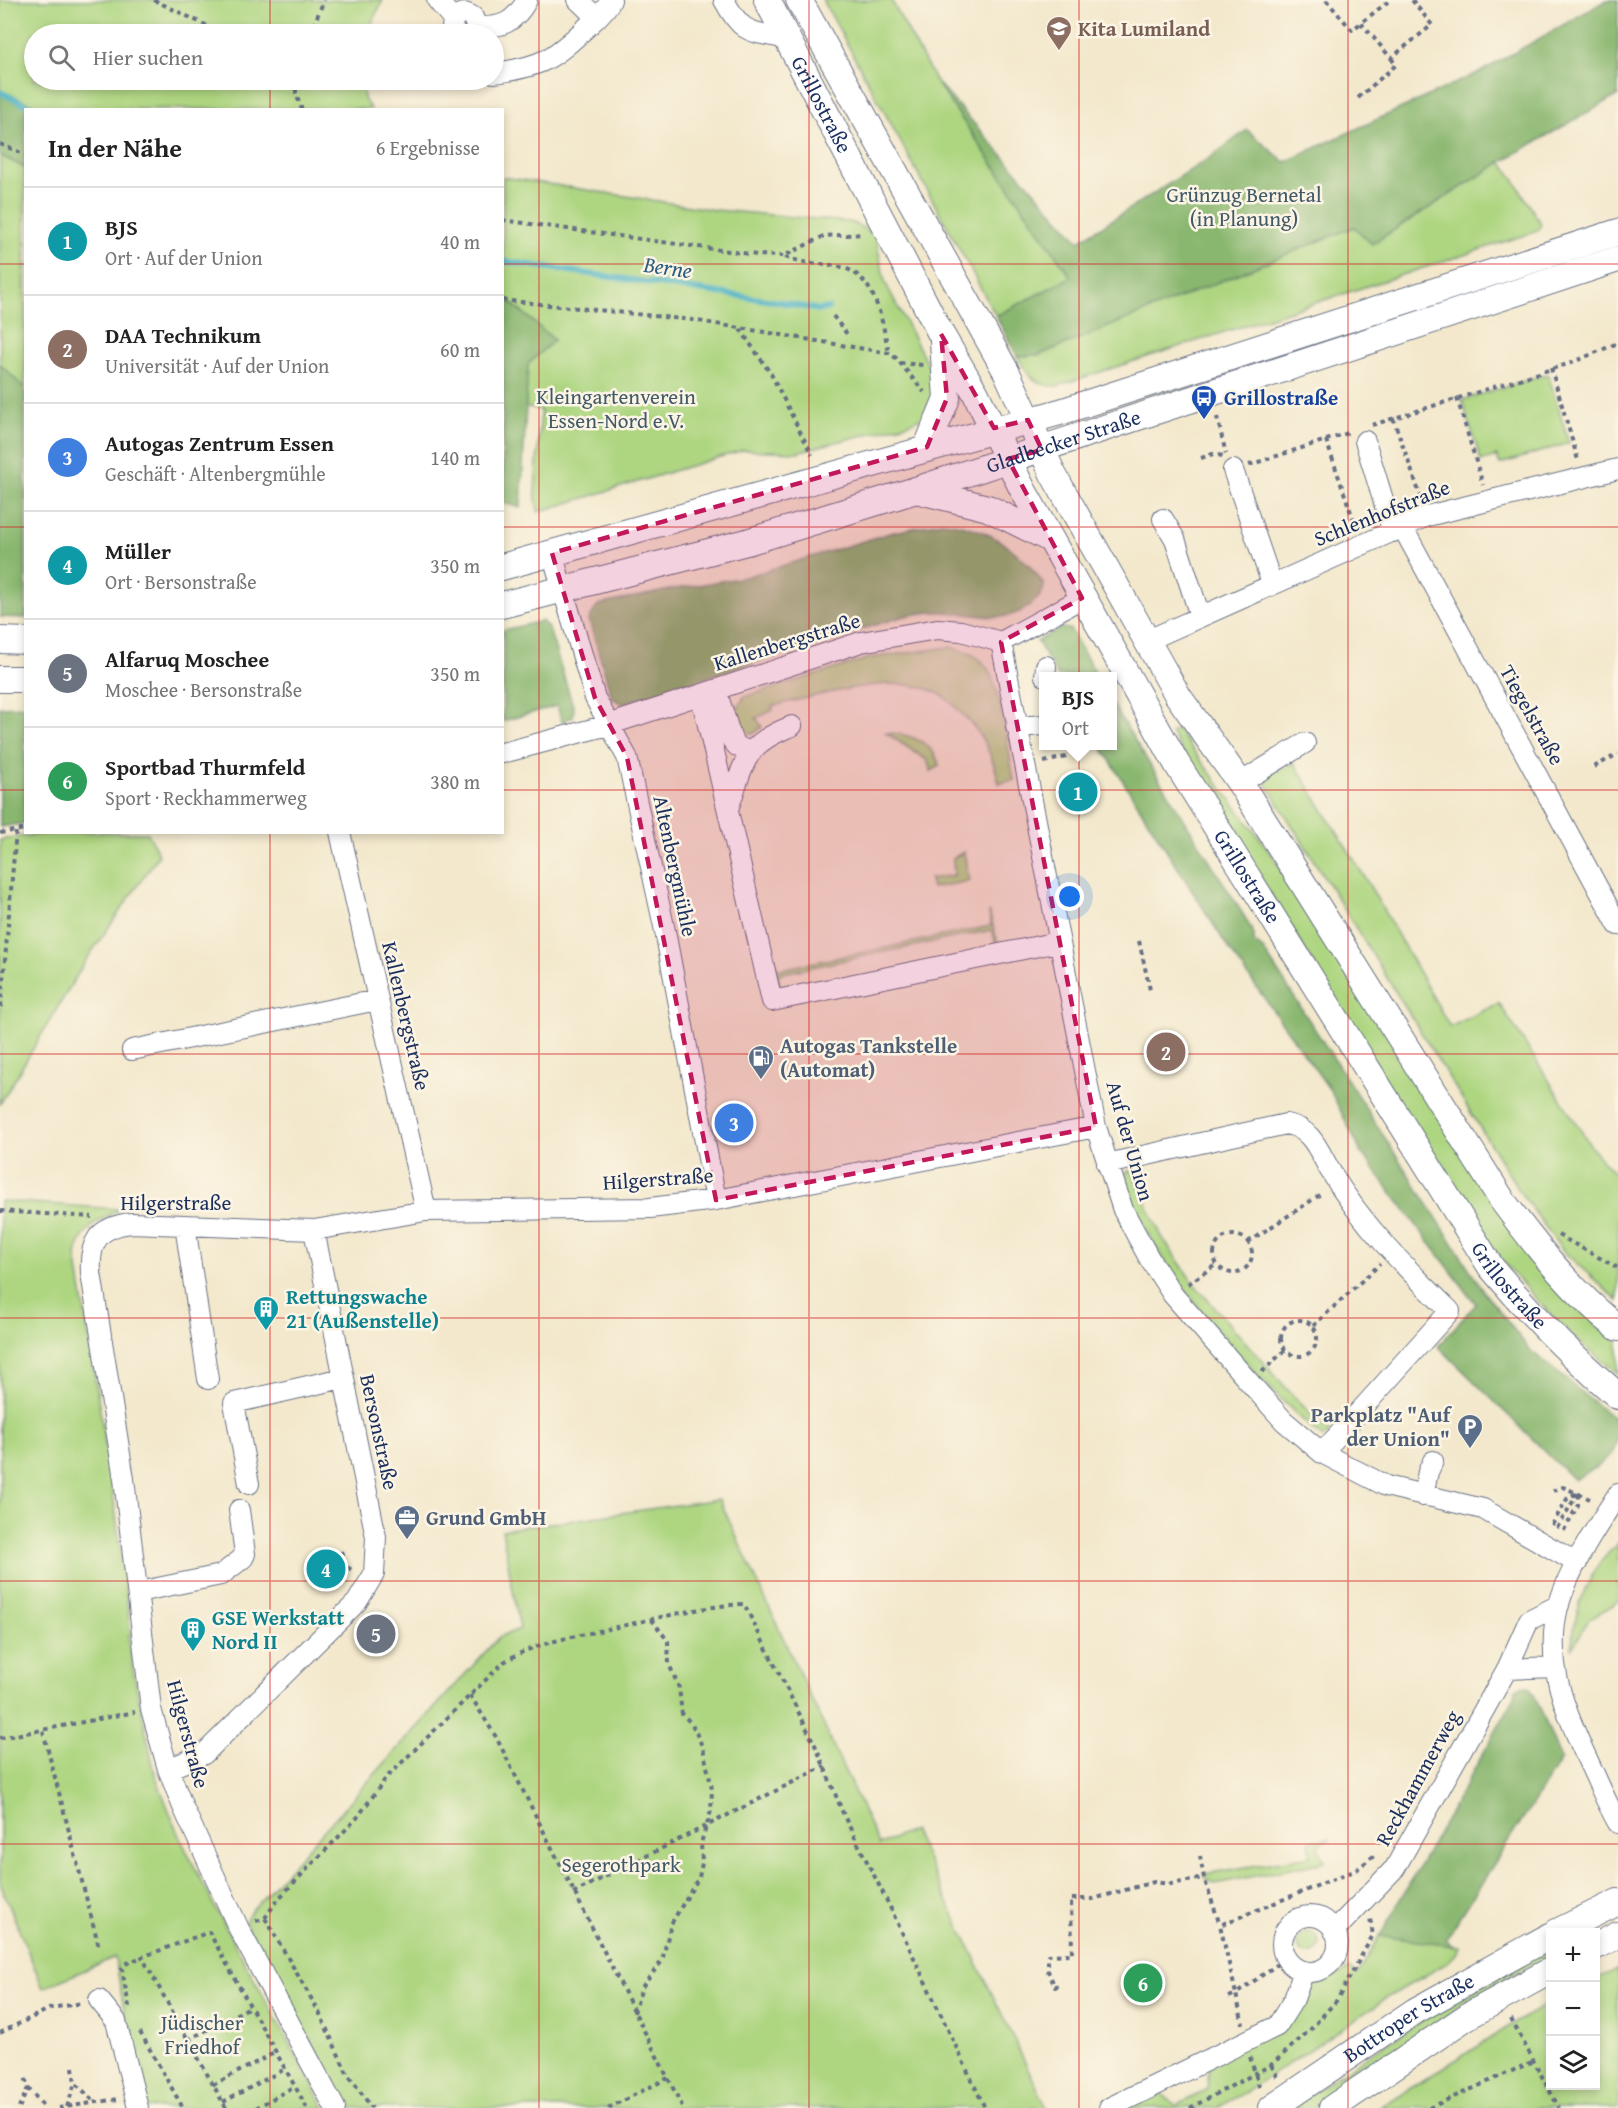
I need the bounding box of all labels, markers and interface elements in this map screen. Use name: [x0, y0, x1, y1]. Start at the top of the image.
place label: Kita Lumiland: [1078, 13, 1210, 44]
school or university icon: Kita Lumiland: [1044, 14, 1074, 52]
search box: [24, 24, 504, 90]
icon: search: [45, 41, 78, 74]
text: Hier suchen: [93, 41, 203, 73]
street label: Grillostraße: [784, 50, 860, 159]
text: In der Nähe: [48, 128, 182, 167]
text: 6 Ergebnisse: [376, 133, 480, 162]
park label: Grünzug Bernetal (in Planung): [1166, 179, 1322, 234]
text: BJS: [105, 211, 138, 243]
text: 1: [62, 227, 73, 256]
text: 40 m: [440, 227, 480, 256]
text: Ort · Auf der Union: [105, 243, 263, 272]
water label: Berne: [641, 248, 694, 286]
text: DAA Technikum: [105, 319, 261, 351]
text: 2: [62, 335, 73, 364]
text: 60 m: [440, 335, 480, 364]
text: Universität · Auf der Union: [105, 351, 329, 380]
park label: Kleingartenverein Essen-Nord e.V.: [536, 381, 696, 436]
place label: Grillostraße: [1224, 382, 1338, 413]
bus stop icon: Grillostraße: [1189, 383, 1219, 421]
street label: Gladbecker Straße: [982, 401, 1145, 481]
text: Autogas Zentrum Essen: [105, 427, 334, 459]
text: 3: [62, 443, 73, 472]
text: 140 m: [430, 443, 480, 472]
text: Geschäft · Altenbergmühle: [105, 459, 326, 488]
street label: Schlenhofstraße: [1309, 471, 1455, 554]
text: Müller: [105, 535, 171, 567]
text: 4: [62, 551, 73, 580]
text: 350 m: [430, 551, 480, 580]
text: Ort · Bersonstraße: [105, 567, 257, 596]
street label: Kallenbergstraße: [710, 604, 864, 679]
text: Alfaruq Moschee: [105, 643, 269, 675]
text: 5: [62, 659, 73, 688]
text: 350 m: [430, 659, 480, 688]
street label: Tiegelstraße: [1492, 659, 1573, 771]
popup: [1039, 672, 1117, 750]
text: Moschee · Bersonstraße: [105, 675, 302, 704]
text: BJS: [1062, 681, 1094, 713]
text: Ort: [1062, 713, 1089, 742]
text: Sportbad Thurmfeld: [105, 751, 305, 783]
text: 6: [62, 767, 73, 796]
text: 380 m: [430, 767, 480, 796]
pin: 1: [1058, 770, 1098, 814]
text: Sport · Reckhammerweg: [105, 783, 307, 812]
street label: Altenbergmühle: [645, 792, 706, 939]
street label: Grillostraße: [1207, 823, 1289, 930]
your location: [1055, 882, 1084, 911]
street label: Kallenbergstraße: [374, 938, 439, 1094]
place label: Autogas Tankstelle (Automat): [780, 1030, 957, 1085]
pin: 2: [1146, 1030, 1186, 1074]
fuel station icon: Autogas Tankstelle (Automat): [746, 1043, 776, 1081]
street label: Auf der Union: [1099, 1077, 1163, 1205]
pin: 3: [714, 1100, 754, 1146]
street label: Hilgerstraße: [602, 1159, 715, 1198]
street label: Hilgerstraße: [121, 1187, 232, 1218]
street label: Grillostraße: [1464, 1235, 1555, 1336]
place label: Rettungswache 21 (Außenstelle): [286, 1281, 439, 1336]
building icon: Rettungswache 21 (Außenstelle): [251, 1294, 281, 1332]
street label: Bersonstraße: [352, 1371, 407, 1493]
place label: Parkplatz "Auf der Union": [1311, 1399, 1453, 1454]
parking icon: Parkplatz "Auf der Union": [1455, 1412, 1485, 1450]
place label: Grund GmbH: [426, 1502, 546, 1533]
office icon: Grund GmbH: [392, 1503, 422, 1541]
pin: 4: [306, 1546, 346, 1592]
place label: GSE Werkstatt Nord II: [212, 1602, 344, 1657]
pin: 5: [356, 1612, 395, 1656]
building icon: GSE Werkstatt Nord II: [178, 1615, 208, 1653]
street label: Hilgerstraße: [159, 1676, 218, 1792]
street label: Reckhammerweg: [1367, 1704, 1468, 1851]
park label: Segerothpark: [561, 1849, 681, 1880]
map controls: [1546, 1928, 1600, 2090]
button: +: [1546, 1928, 1600, 1982]
pin: 6: [1124, 1960, 1162, 2006]
street label: Bottroper Straße: [1337, 1965, 1480, 2070]
button: −: [1546, 1982, 1600, 2036]
park label: Jüdischer Friedhof: [158, 2007, 244, 2062]
button: layers: [1546, 2036, 1600, 2090]

